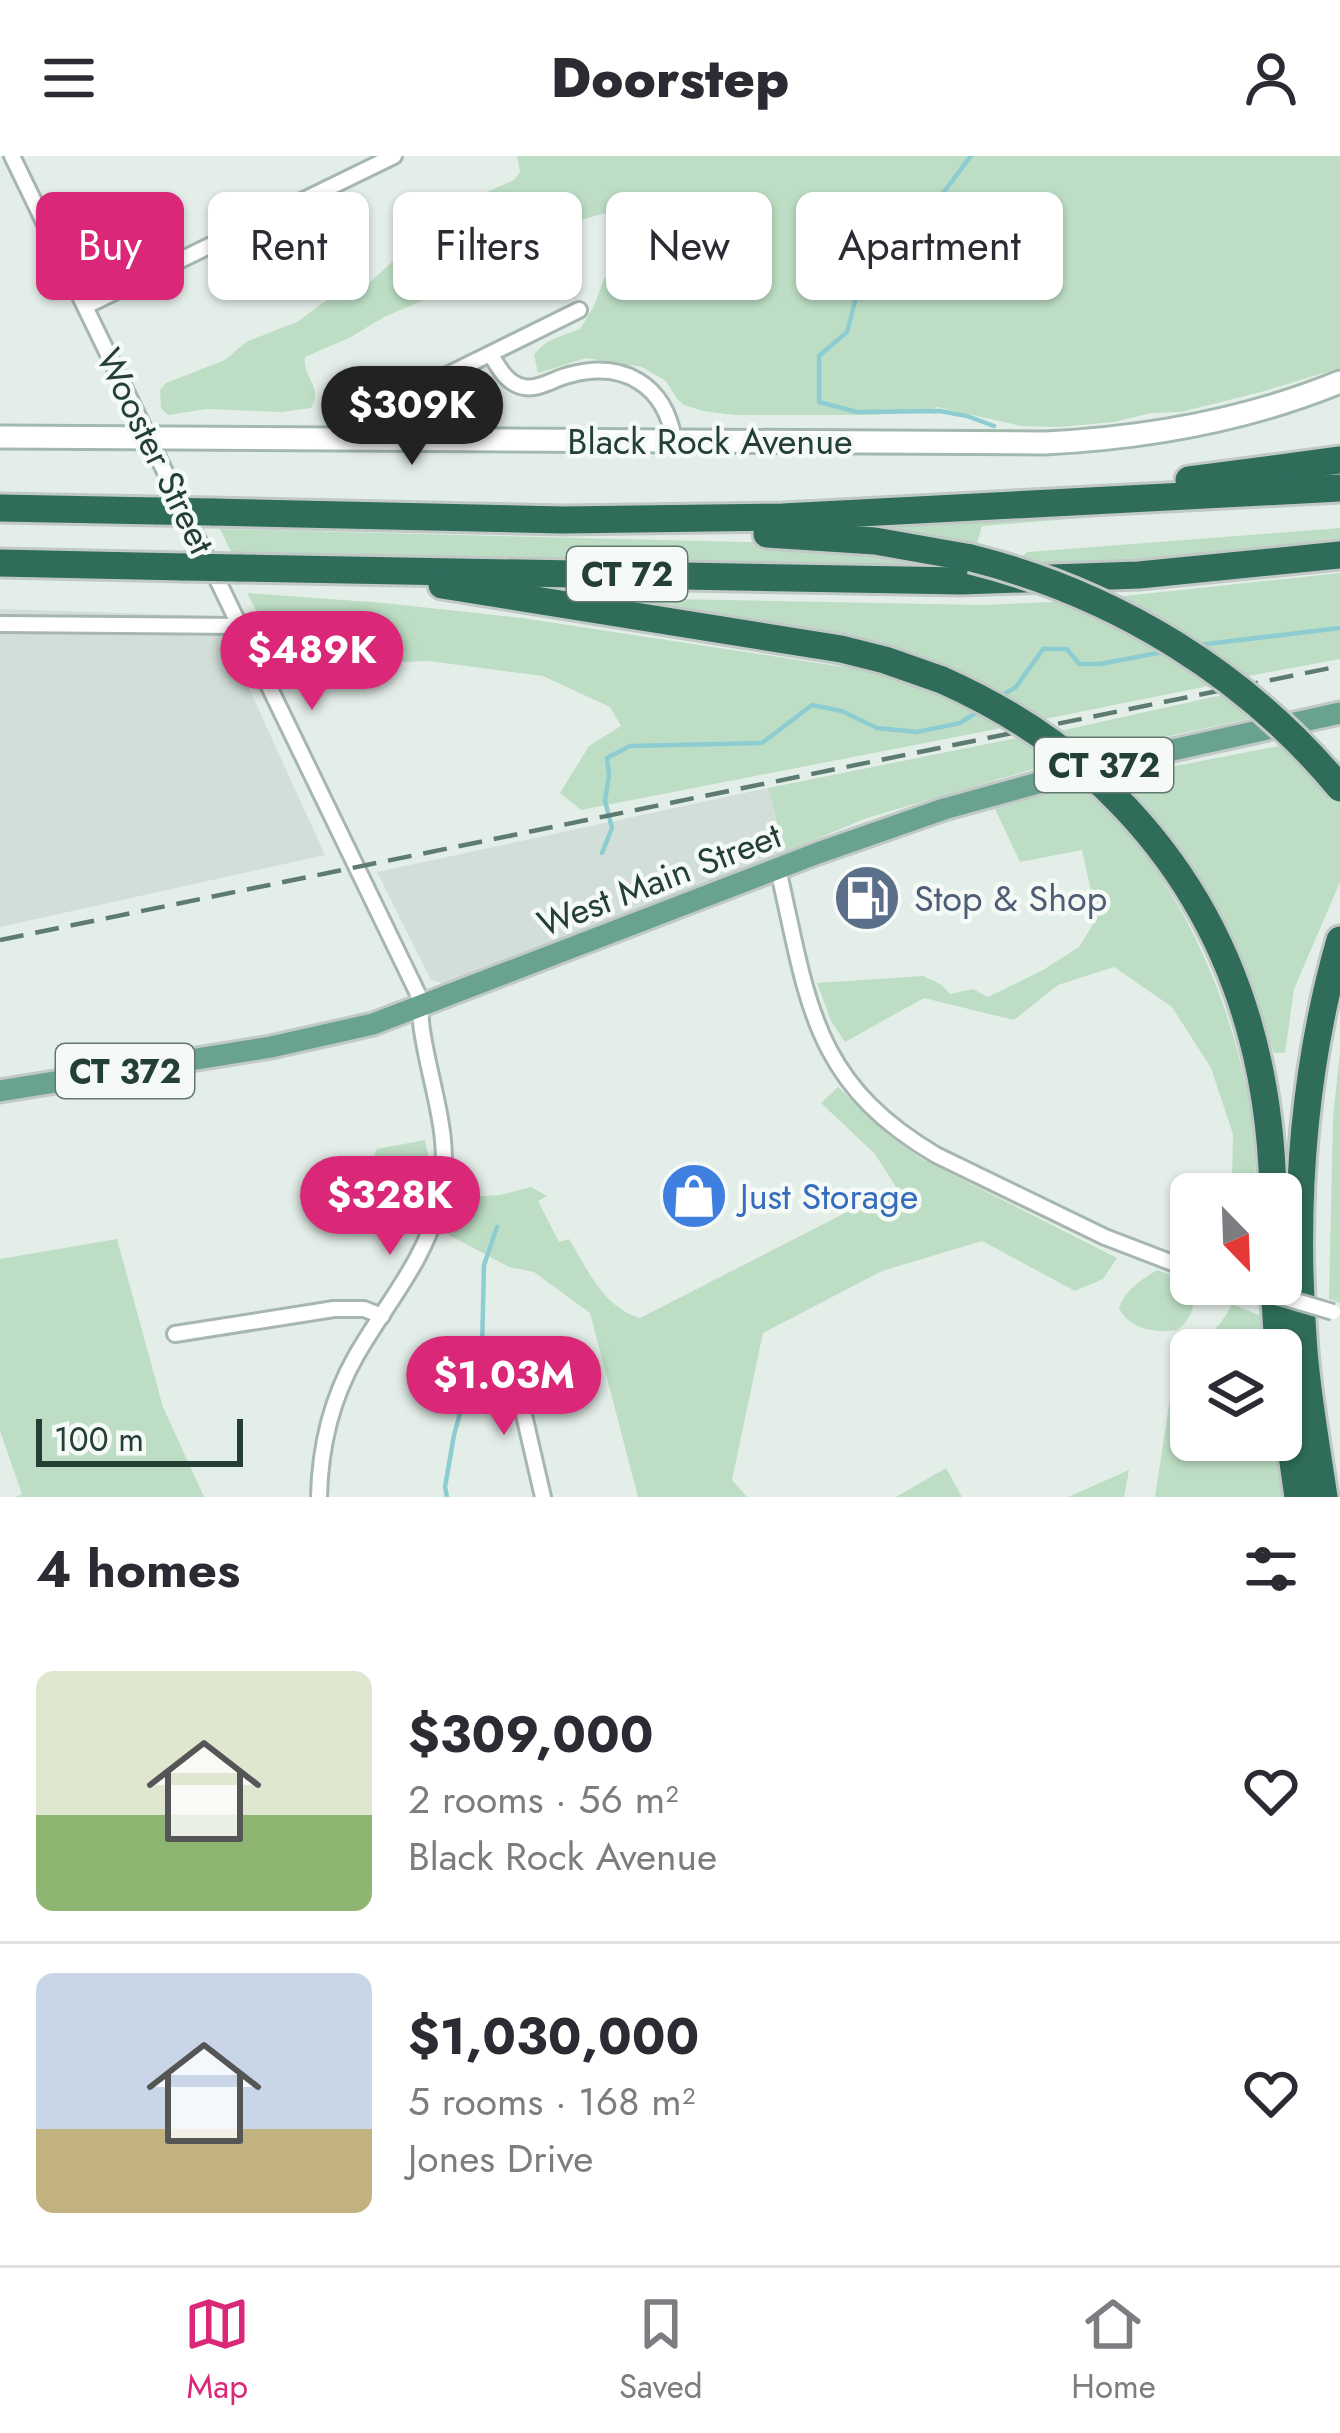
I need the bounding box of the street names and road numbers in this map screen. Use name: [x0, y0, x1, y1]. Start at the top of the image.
street label: Wooster Street: [84, 339, 228, 563]
street label: Black Rock Avenue: [567, 415, 853, 467]
road number: CT 72: [567, 547, 687, 601]
road number: CT 372: [1035, 738, 1173, 792]
street label: West Main Street: [530, 809, 788, 949]
road number: CT 372: [56, 1044, 194, 1098]

